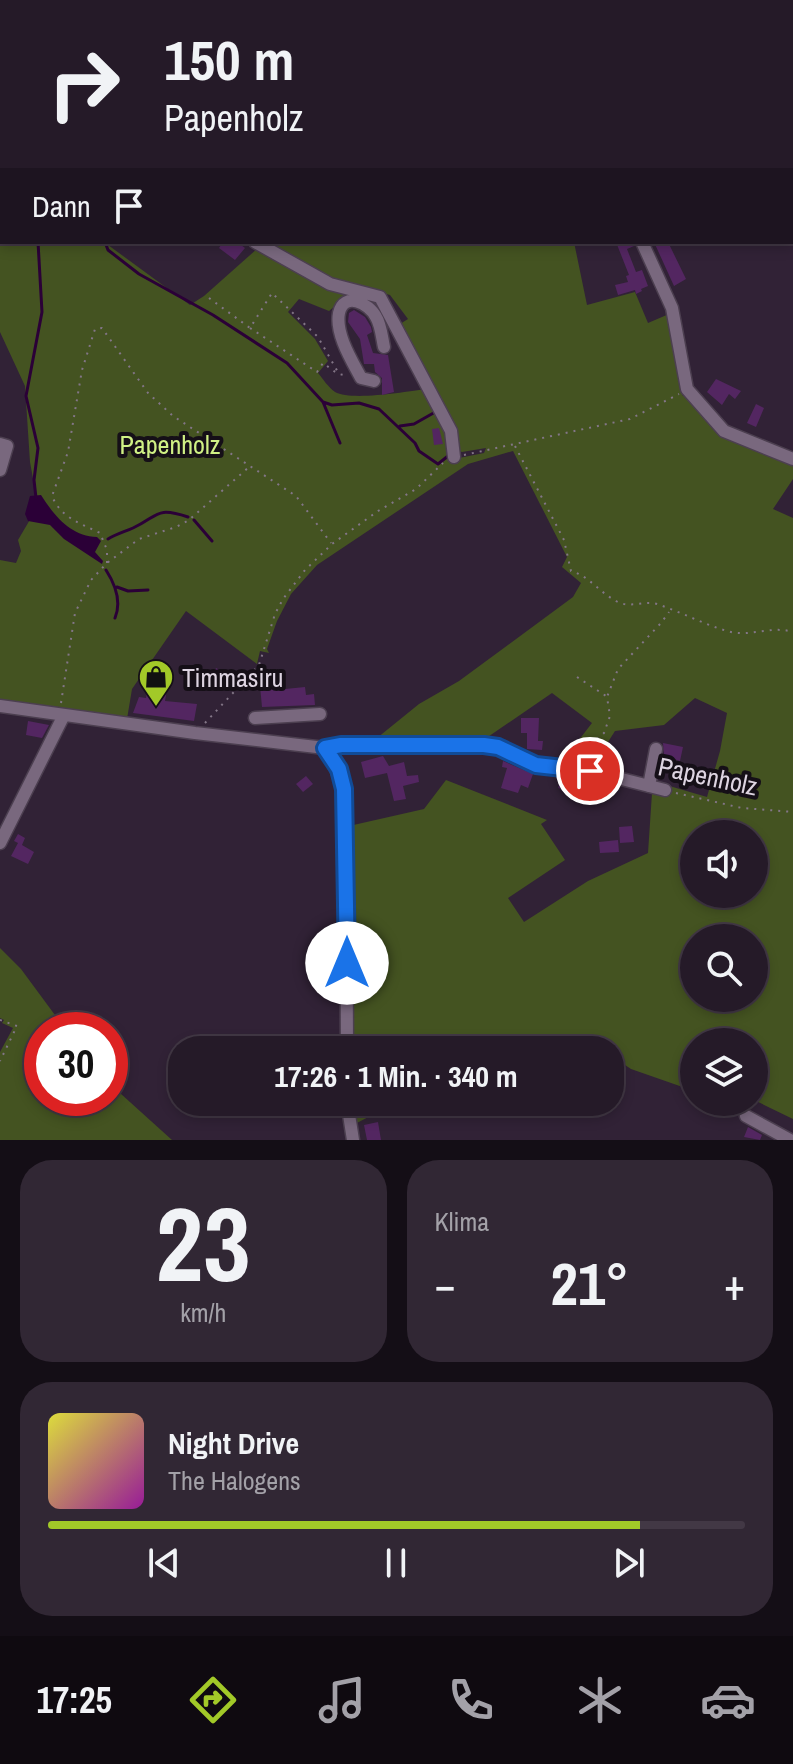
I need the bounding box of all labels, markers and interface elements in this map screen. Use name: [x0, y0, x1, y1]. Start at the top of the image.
text: 150 m: [164, 22, 294, 97]
icon: right: [32, 32, 136, 136]
text: Papenholz: [164, 94, 304, 142]
icon: arrive: [107, 184, 151, 228]
text: Dann: [32, 186, 91, 226]
park label: Papenholz: [120, 427, 220, 462]
shop icon: Timmasiru: [137, 658, 175, 708]
place label: Timmasiru: [182, 660, 283, 695]
pin: [556, 737, 624, 805]
street label: Papenholz: [655, 748, 761, 804]
icon: arrive: [568, 749, 612, 793]
map controls: [680, 820, 768, 1116]
button: sound: [680, 820, 768, 908]
position arrow: [305, 921, 389, 1005]
button: search: [680, 924, 768, 1012]
speed limit sign: 30: [24, 1012, 128, 1116]
button: layers: [680, 1028, 768, 1116]
text: 17:26 · 1 Min. · 340 m: [274, 1056, 518, 1096]
text: 23: [156, 1173, 251, 1313]
text: Klima: [435, 1204, 489, 1239]
text: 21°: [550, 1243, 629, 1324]
text: −: [435, 1254, 456, 1314]
text: +: [724, 1254, 745, 1314]
text: km/h: [180, 1295, 226, 1330]
text: Night Drive: [168, 1423, 299, 1463]
text: The Halogens: [168, 1463, 301, 1498]
icon: previous: [142, 1541, 186, 1585]
icon: pause: [374, 1541, 418, 1585]
icon: next: [607, 1541, 651, 1585]
icon: directions: [185, 1672, 241, 1728]
icon: music: [314, 1672, 370, 1728]
icon: phone: [443, 1672, 499, 1728]
icon: climate: [572, 1672, 628, 1728]
icon: car: [700, 1672, 756, 1728]
text: 17:25: [36, 1676, 112, 1724]

